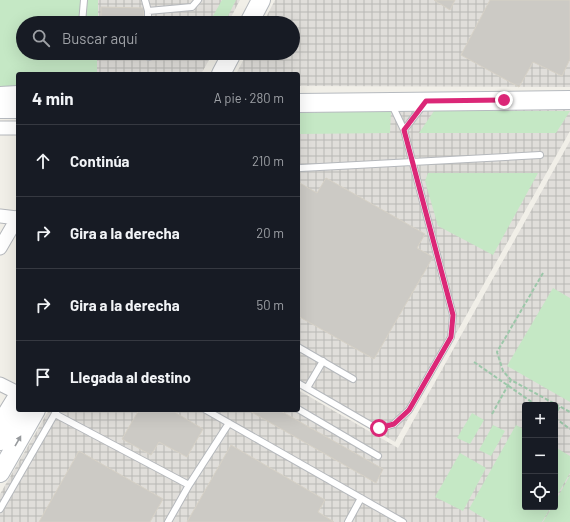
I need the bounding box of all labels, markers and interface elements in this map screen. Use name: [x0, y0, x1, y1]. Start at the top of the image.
search box: [16, 16, 300, 60]
icon: search: [30, 27, 52, 49]
text: Buscar aquí: [62, 29, 138, 47]
text: 4 min: [32, 88, 74, 108]
text: A pie · 280 m: [214, 90, 284, 106]
route end: [495, 91, 513, 109]
icon: ahead: [32, 150, 54, 172]
text: Continúa: [70, 152, 130, 170]
text: 210 m: [252, 153, 284, 169]
icon: right: [32, 222, 54, 244]
text: Gira a la derecha: [70, 224, 180, 242]
text: 20 m: [256, 225, 284, 241]
icon: right: [32, 294, 54, 316]
text: Gira a la derecha: [70, 296, 180, 314]
text: 50 m: [257, 297, 284, 313]
icon: arrive: [32, 366, 54, 388]
text: Llegada al destino: [70, 368, 191, 386]
map controls: [522, 402, 558, 510]
button: +: [522, 402, 558, 438]
route start: [370, 419, 388, 437]
one-way arrow: [15, 435, 22, 447]
button: −: [522, 438, 558, 474]
button: locate: [522, 474, 558, 510]

